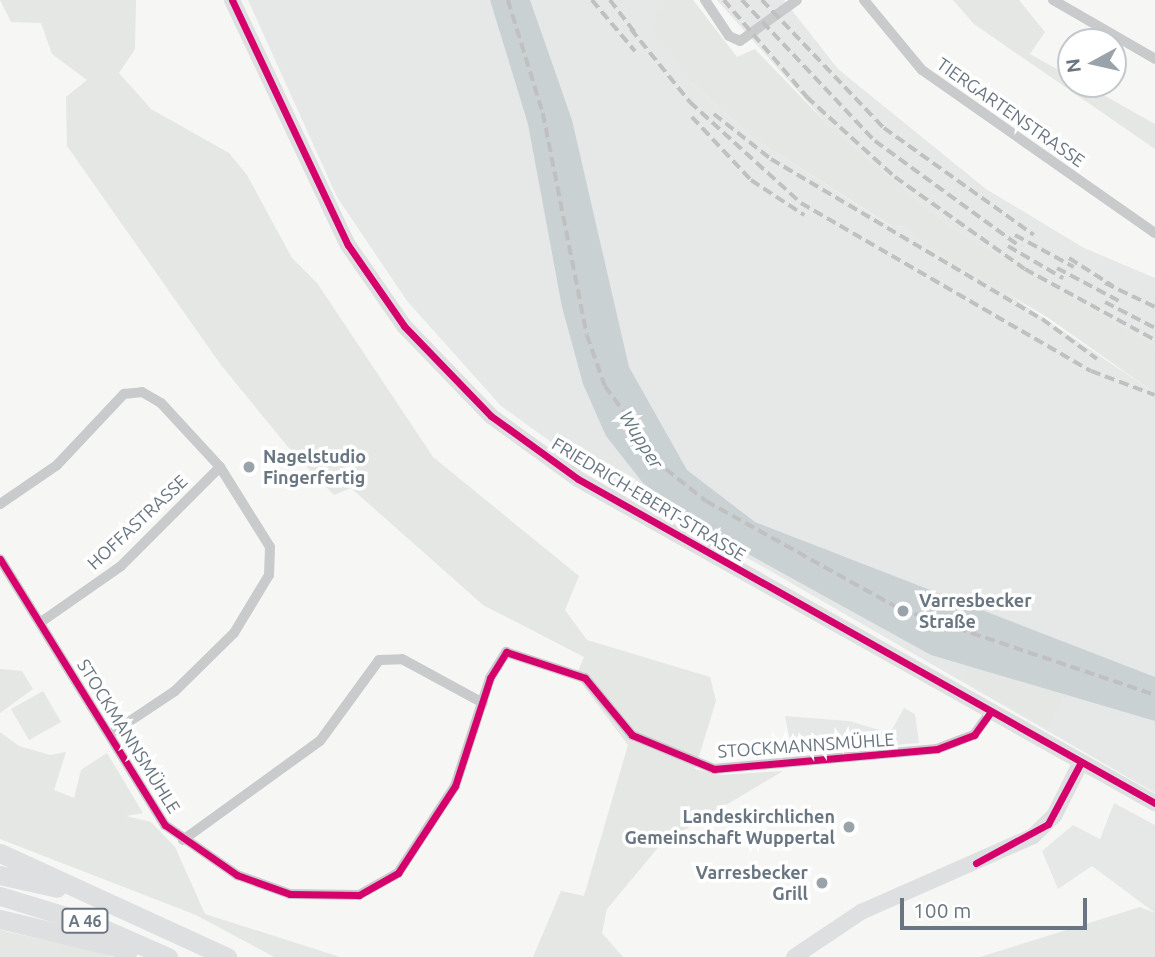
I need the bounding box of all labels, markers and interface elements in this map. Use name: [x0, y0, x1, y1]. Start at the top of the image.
north arrow: [1057, 28, 1127, 98]
street label: TIERGARTENSTRASSE: [933, 53, 1089, 171]
water label: Wupper: [614, 407, 668, 473]
street label: FRIEDRICH-EBERT-STRASSE: [548, 433, 750, 565]
place label: Nagelstudio Fingerfertig: [263, 446, 366, 489]
marker: Nagelstudio Fingerfertig: [241, 459, 257, 475]
street label: HOFFASTRASSE: [83, 470, 191, 574]
place label: Varresbecker Straße: [919, 590, 1032, 632]
marker: Varresbecker Straße: [893, 601, 913, 621]
street label: STOCKMANNSMÜHLE: [73, 655, 185, 817]
street label: STOCKMANNSMÜHLE: [717, 728, 895, 762]
place label: Landeskirchlichen Gemeinschaft Wuppertal: [624, 806, 835, 848]
marker: Landeskirchlichen Gemeinschaft Wuppertal: [841, 819, 857, 835]
place label: Varresbecker Grill: [695, 862, 808, 904]
marker: Varresbecker Grill: [814, 875, 830, 891]
scale bar: [903, 884, 1090, 928]
text: 100 m: [913, 898, 971, 922]
road number: A 46: [60, 909, 110, 934]

